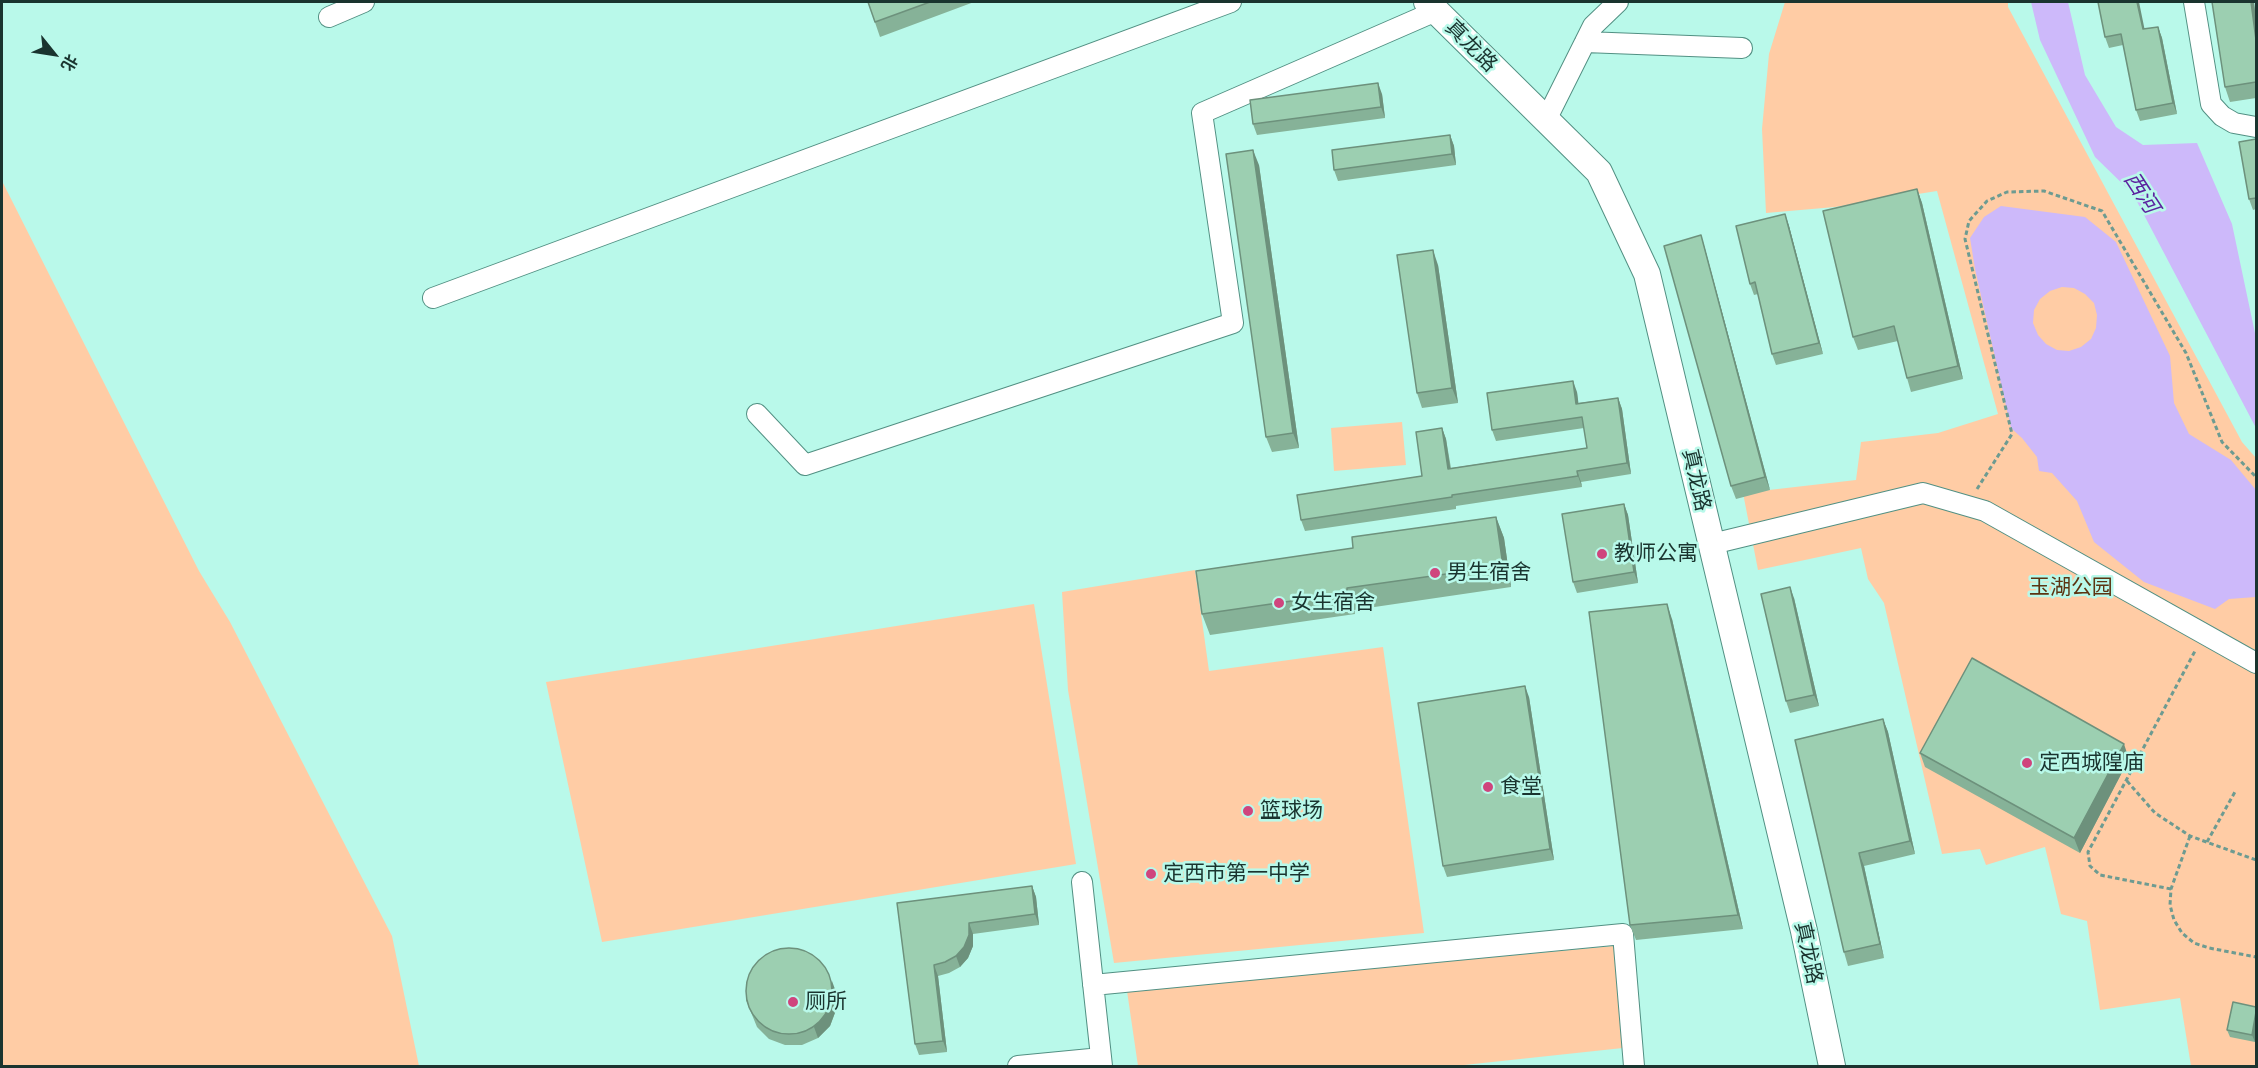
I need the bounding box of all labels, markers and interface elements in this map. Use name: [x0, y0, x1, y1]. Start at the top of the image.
street label: 真龙路: [1440, 15, 1502, 77]
north arrow: [24, 24, 84, 84]
text: 北: [57, 51, 82, 75]
water label: 西河: [2118, 167, 2164, 219]
street label: 真龙路: [1677, 446, 1715, 514]
place label: 教师公寓: [1614, 541, 1698, 567]
marker: 教师公寓: [1595, 547, 1609, 561]
place label: 男生宿舍: [1447, 560, 1531, 586]
marker: 男生宿舍: [1428, 566, 1442, 580]
park label: 玉湖公园: [2029, 575, 2113, 601]
place label: 女生宿舍: [1291, 590, 1375, 616]
marker: 女生宿舍: [1272, 596, 1286, 610]
place label: 定西城隍庙: [2039, 750, 2144, 776]
marker: 定西城隍庙: [2020, 756, 2034, 770]
place label: 食堂: [1500, 774, 1542, 800]
marker: 食堂: [1481, 780, 1495, 794]
place label: 篮球场: [1260, 798, 1323, 824]
marker: 篮球场: [1241, 804, 1255, 818]
place label: 定西市第一中学: [1163, 861, 1310, 887]
marker: 定西市第一中学: [1144, 867, 1158, 881]
street label: 真龙路: [1789, 920, 1827, 986]
place label: 厕所: [805, 989, 847, 1015]
marker: 厕所: [786, 995, 800, 1009]

